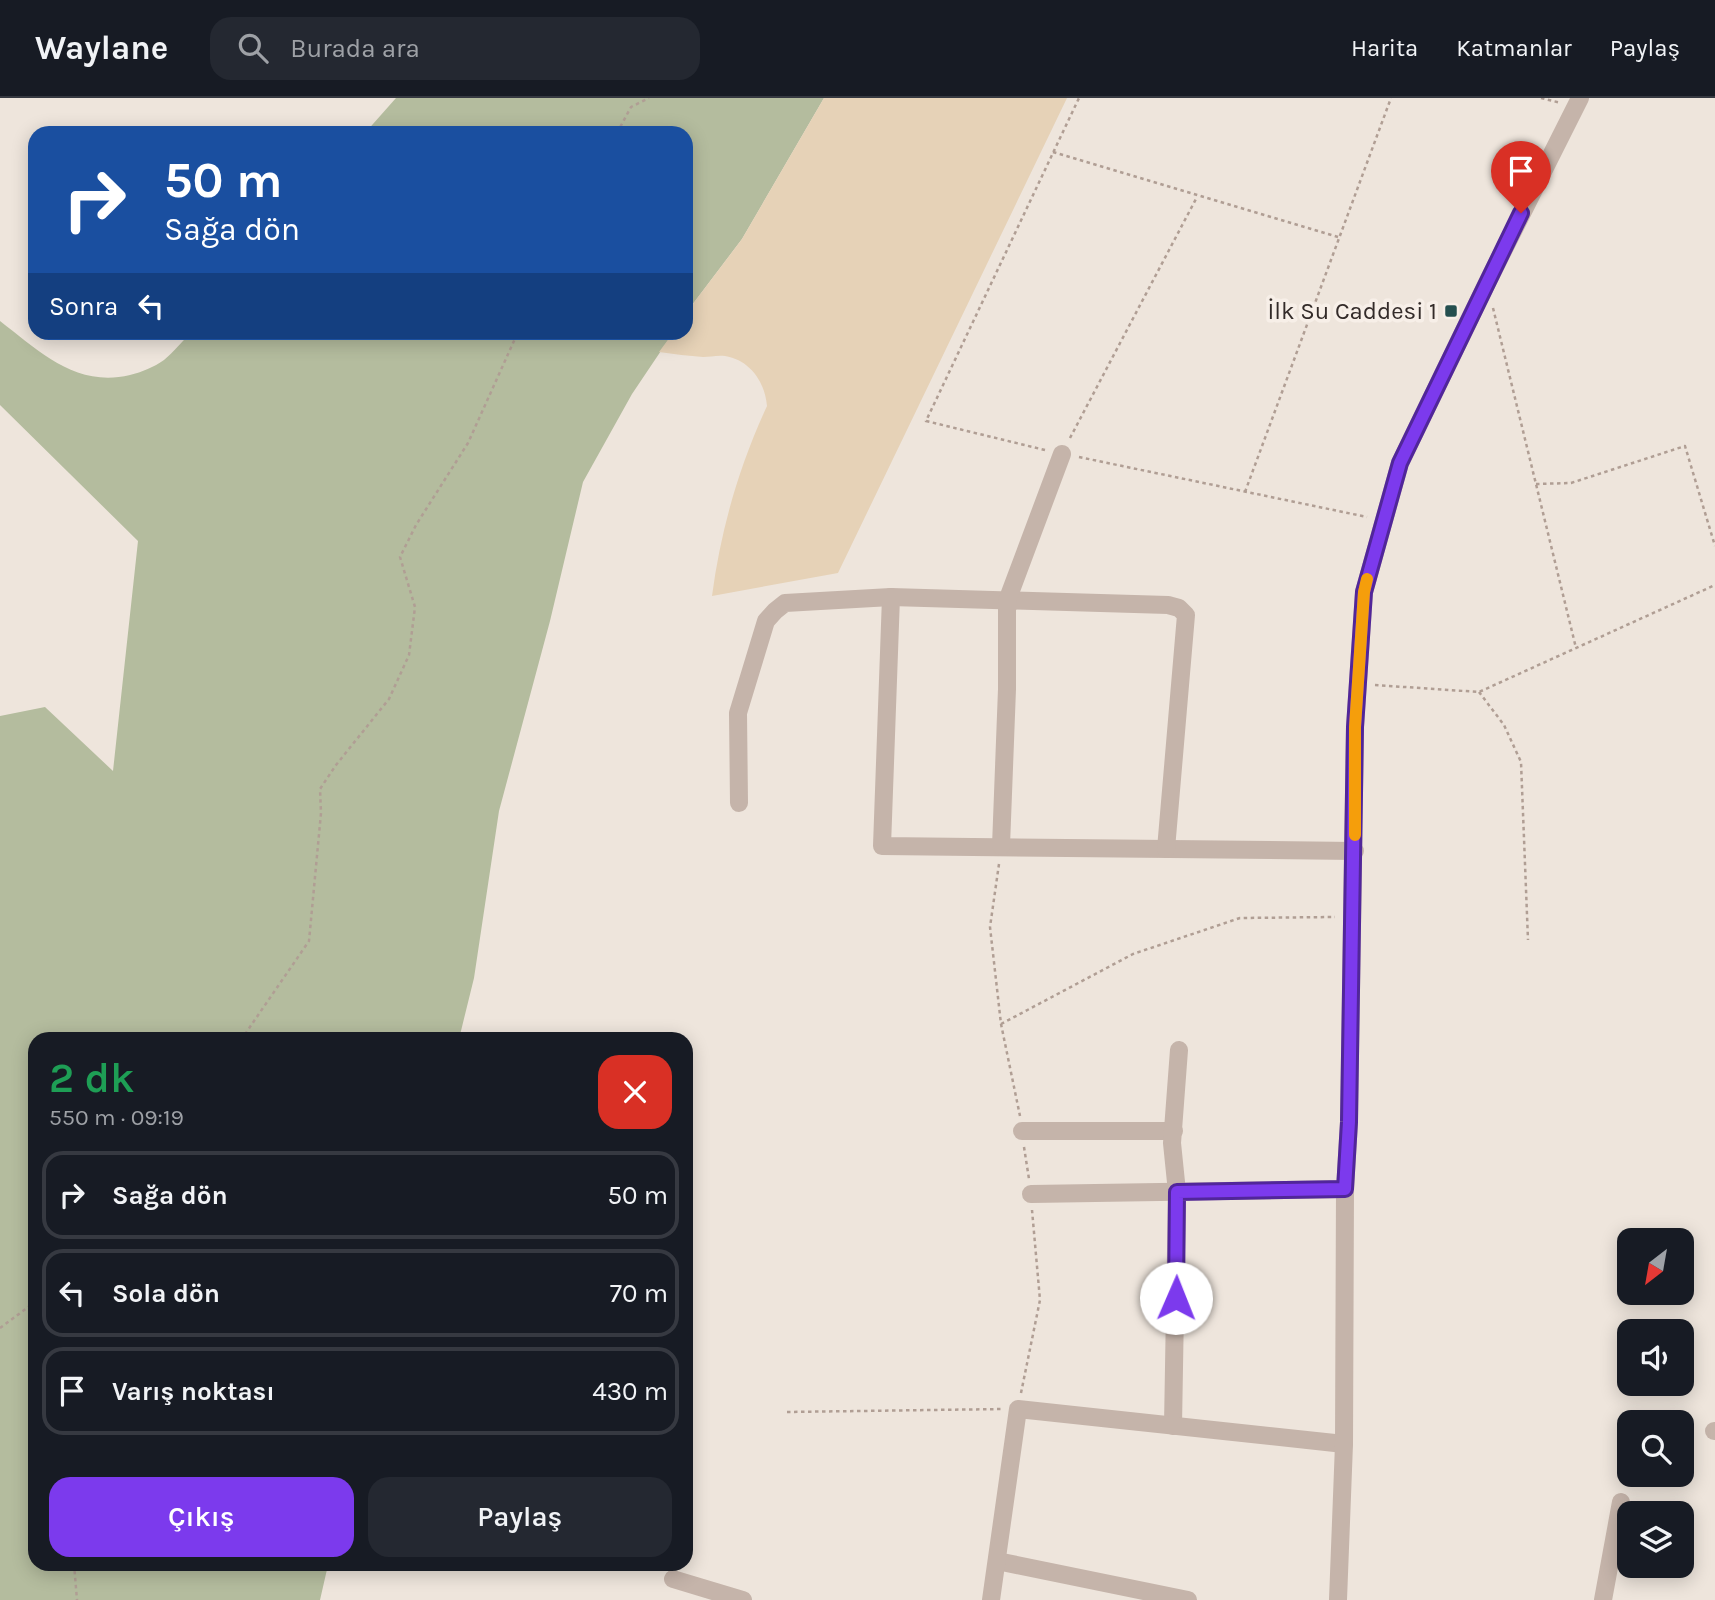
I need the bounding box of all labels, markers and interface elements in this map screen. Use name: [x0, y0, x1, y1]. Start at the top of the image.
search box: [210, 17, 700, 80]
text: Waylane: [35, 29, 168, 67]
icon: search: [234, 29, 272, 67]
text: Burada ara: [290, 33, 420, 64]
text: Harita: [1351, 34, 1418, 62]
text: Katmanlar: [1456, 34, 1572, 62]
text: Paylaş: [1610, 34, 1680, 62]
pin: [1491, 141, 1551, 213]
text: 50 m: [164, 152, 282, 209]
icon: arrive: [1502, 152, 1540, 190]
icon: right: [49, 154, 140, 245]
text: Sağa dön: [164, 211, 300, 248]
icon: left: [132, 287, 170, 325]
text: Sonra: [49, 291, 118, 322]
place label: İlk Su Caddesi 1: [1268, 297, 1437, 325]
marker: İlk Su Caddesi 1: [1443, 303, 1459, 319]
text: 2 dk: [49, 1053, 135, 1103]
button: close: [598, 1055, 672, 1129]
text: 550 m · 09:19: [49, 1104, 184, 1131]
icon: right: [53, 1176, 91, 1214]
text: Sağa dön: [112, 1180, 228, 1211]
text: 50 m: [607, 1180, 668, 1211]
north arrow: [1617, 1228, 1694, 1306]
map controls: [1617, 1228, 1694, 1578]
position arrow: [1139, 1261, 1213, 1335]
icon: left: [53, 1274, 91, 1312]
text: Sola dön: [112, 1278, 220, 1309]
text: 70 m: [610, 1278, 668, 1309]
button: sound: [1617, 1319, 1694, 1396]
icon: arrive: [53, 1372, 91, 1410]
text: Varış noktası: [112, 1376, 275, 1407]
text: 430 m: [592, 1376, 668, 1407]
button: search: [1617, 1410, 1694, 1487]
button: Çıkış: [49, 1477, 354, 1557]
button: Paylaş: [368, 1477, 672, 1557]
button: layers: [1617, 1501, 1694, 1578]

